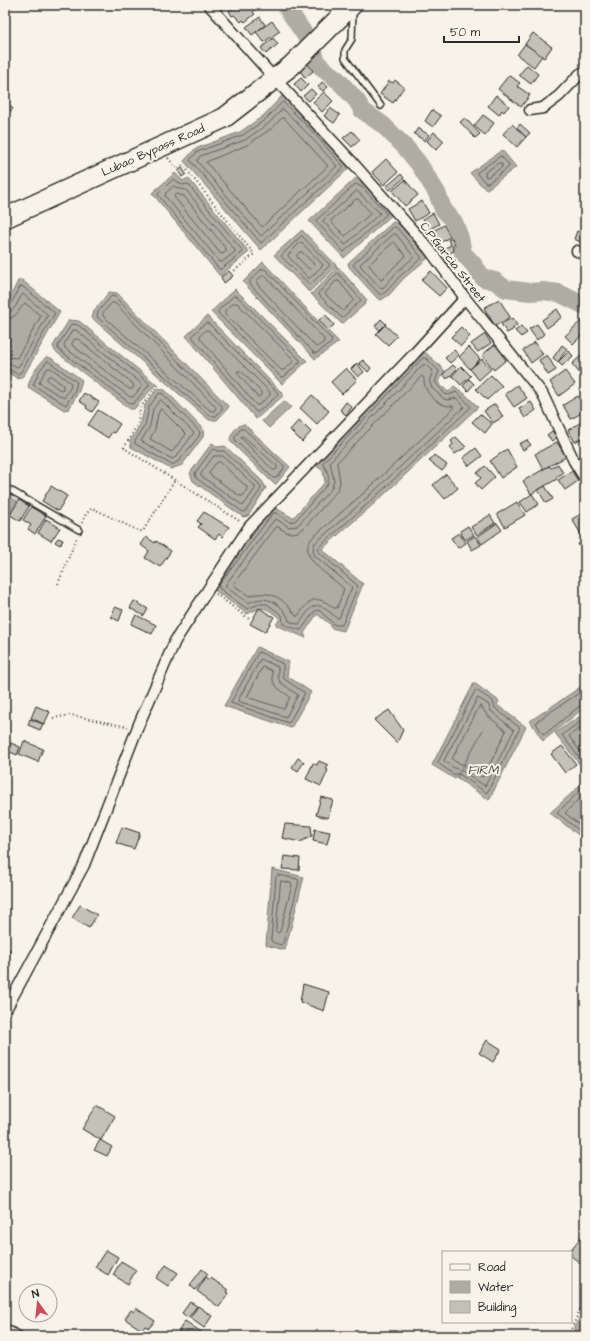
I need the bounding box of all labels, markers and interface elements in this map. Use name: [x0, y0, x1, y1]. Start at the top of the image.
scale bar: [444, 18, 519, 44]
text: 50 m: [450, 24, 481, 41]
street label: Lubao Bypass Road: [99, 120, 208, 182]
street label: C.P.Garcia Street: [416, 218, 490, 306]
water label: FIRM: [468, 761, 500, 779]
legend: [442, 1251, 572, 1323]
text: Road: [478, 1259, 506, 1276]
text: Water: [478, 1279, 514, 1296]
north arrow: [18, 1283, 58, 1323]
text: N: [30, 1286, 41, 1302]
text: Building: [478, 1299, 516, 1317]

